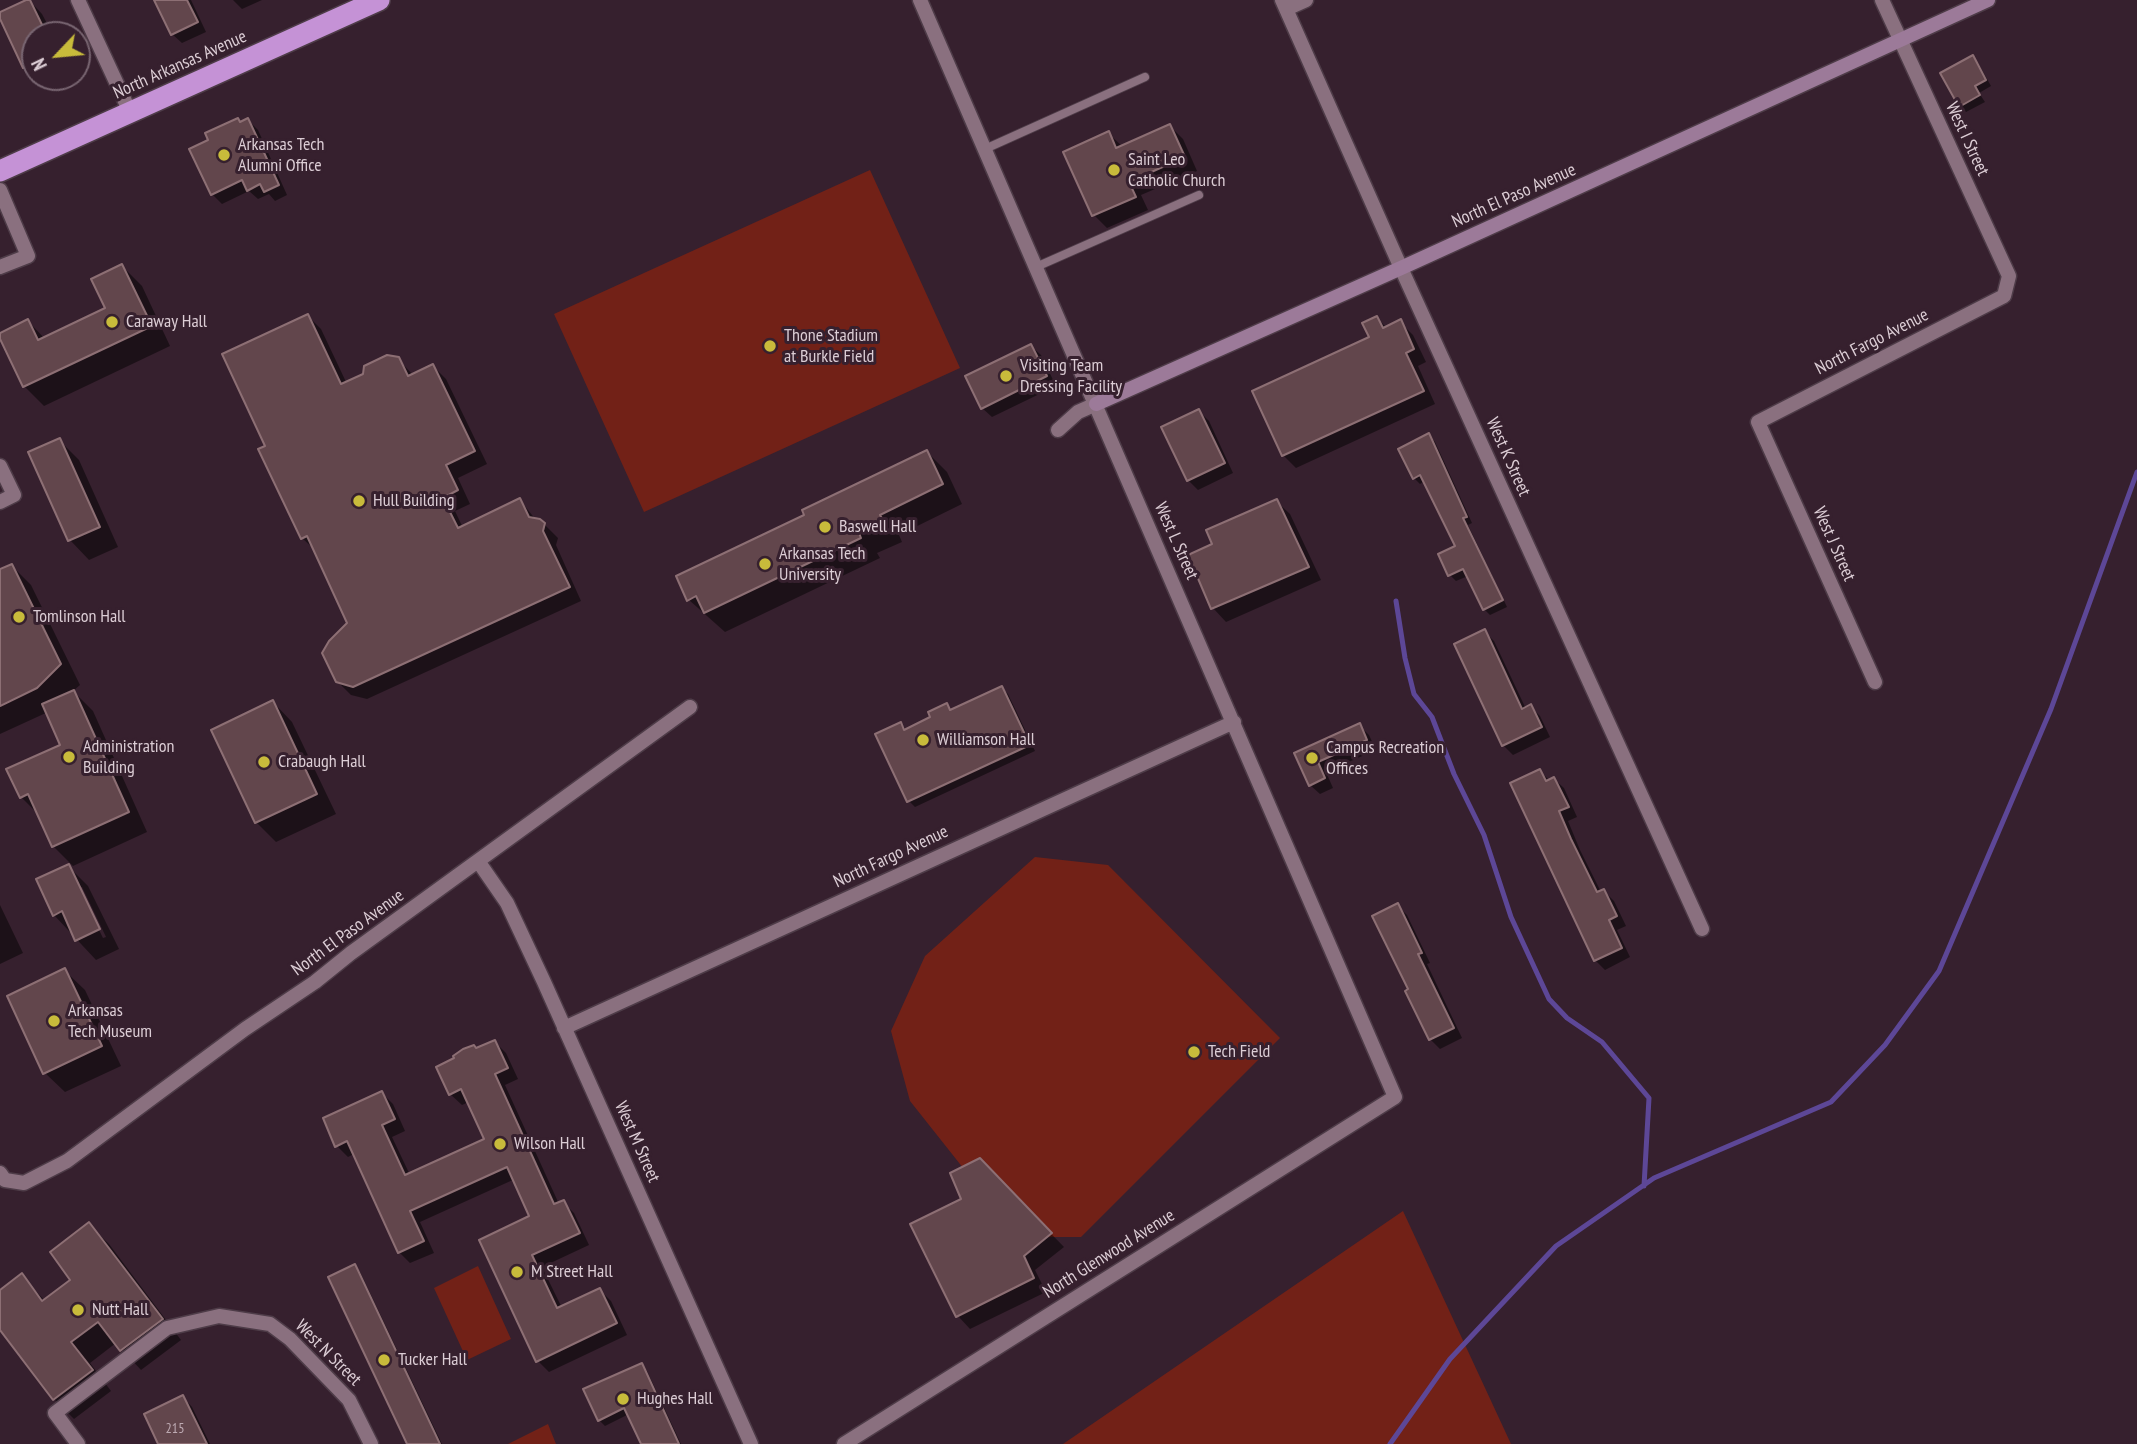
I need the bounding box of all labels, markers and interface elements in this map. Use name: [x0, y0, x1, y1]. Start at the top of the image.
north arrow: [21, 21, 91, 91]
street label: North Arkansas Avenue: [110, 26, 250, 104]
text: N: [26, 54, 52, 74]
street label: West I Street: [1941, 99, 1993, 179]
place label: Arkansas Tech Alumni Office: [238, 134, 325, 176]
marker: Arkansas Tech Alumni Office: [216, 147, 232, 163]
place label: Saint Leo Catholic Church: [1128, 149, 1225, 192]
street label: North El Paso Avenue: [1449, 159, 1579, 233]
marker: Saint Leo Catholic Church: [1106, 162, 1122, 178]
street label: North Fargo Avenue: [1812, 304, 1932, 380]
place label: Caraway Hall: [126, 311, 207, 333]
marker: Caraway Hall: [104, 314, 120, 330]
place label: Thone Stadium at Burkle Field: [784, 325, 878, 368]
marker: Thone Stadium at Burkle Field: [762, 338, 778, 354]
place label: Visiting Team Dressing Facility: [1020, 355, 1122, 398]
marker: Visiting Team Dressing Facility: [998, 368, 1014, 384]
street label: West K Street: [1481, 414, 1535, 500]
place label: Hull Building: [373, 490, 454, 512]
marker: Hull Building: [351, 493, 367, 509]
street label: West L Street: [1149, 499, 1203, 583]
street label: West J Street: [1808, 503, 1860, 585]
place label: Baswell Hall: [839, 516, 916, 538]
marker: Baswell Hall: [817, 519, 833, 535]
place label: Arkansas Tech University: [779, 543, 866, 586]
marker: Arkansas Tech University: [757, 556, 773, 572]
place label: Tomlinson Hall: [33, 606, 126, 628]
marker: Tomlinson Hall: [11, 609, 27, 625]
place label: Williamson Hall: [937, 729, 1035, 751]
marker: Williamson Hall: [915, 732, 931, 748]
place label: Administration Building: [83, 736, 174, 778]
place label: Campus Recreation Offices: [1326, 737, 1444, 780]
marker: Administration Building: [61, 749, 77, 765]
marker: Campus Recreation Offices: [1304, 750, 1320, 766]
place label: Crabaugh Hall: [278, 751, 366, 773]
marker: Crabaugh Hall: [256, 754, 272, 770]
street label: North Fargo Avenue: [830, 821, 952, 893]
street label: North El Paso Avenue: [288, 885, 408, 981]
place label: Arkansas Tech Museum: [68, 1000, 152, 1042]
marker: Arkansas Tech Museum: [46, 1013, 62, 1029]
place label: Tech Field: [1208, 1041, 1270, 1063]
marker: Tech Field: [1186, 1044, 1202, 1060]
street label: West M Street: [610, 1098, 664, 1186]
place label: Wilson Hall: [514, 1133, 585, 1155]
marker: Wilson Hall: [492, 1136, 508, 1152]
street label: North Glenwood Avenue: [1039, 1205, 1179, 1303]
place label: M Street Hall: [531, 1261, 613, 1283]
marker: M Street Hall: [509, 1264, 525, 1280]
place label: Nutt Hall: [92, 1299, 148, 1321]
marker: Nutt Hall: [70, 1302, 86, 1318]
street label: West N Street: [290, 1315, 366, 1391]
place label: Tucker Hall: [398, 1349, 467, 1371]
marker: Tucker Hall: [376, 1352, 392, 1368]
place label: Hughes Hall: [637, 1388, 713, 1410]
marker: Hughes Hall: [615, 1391, 631, 1407]
house number: 215: [166, 1421, 184, 1437]

